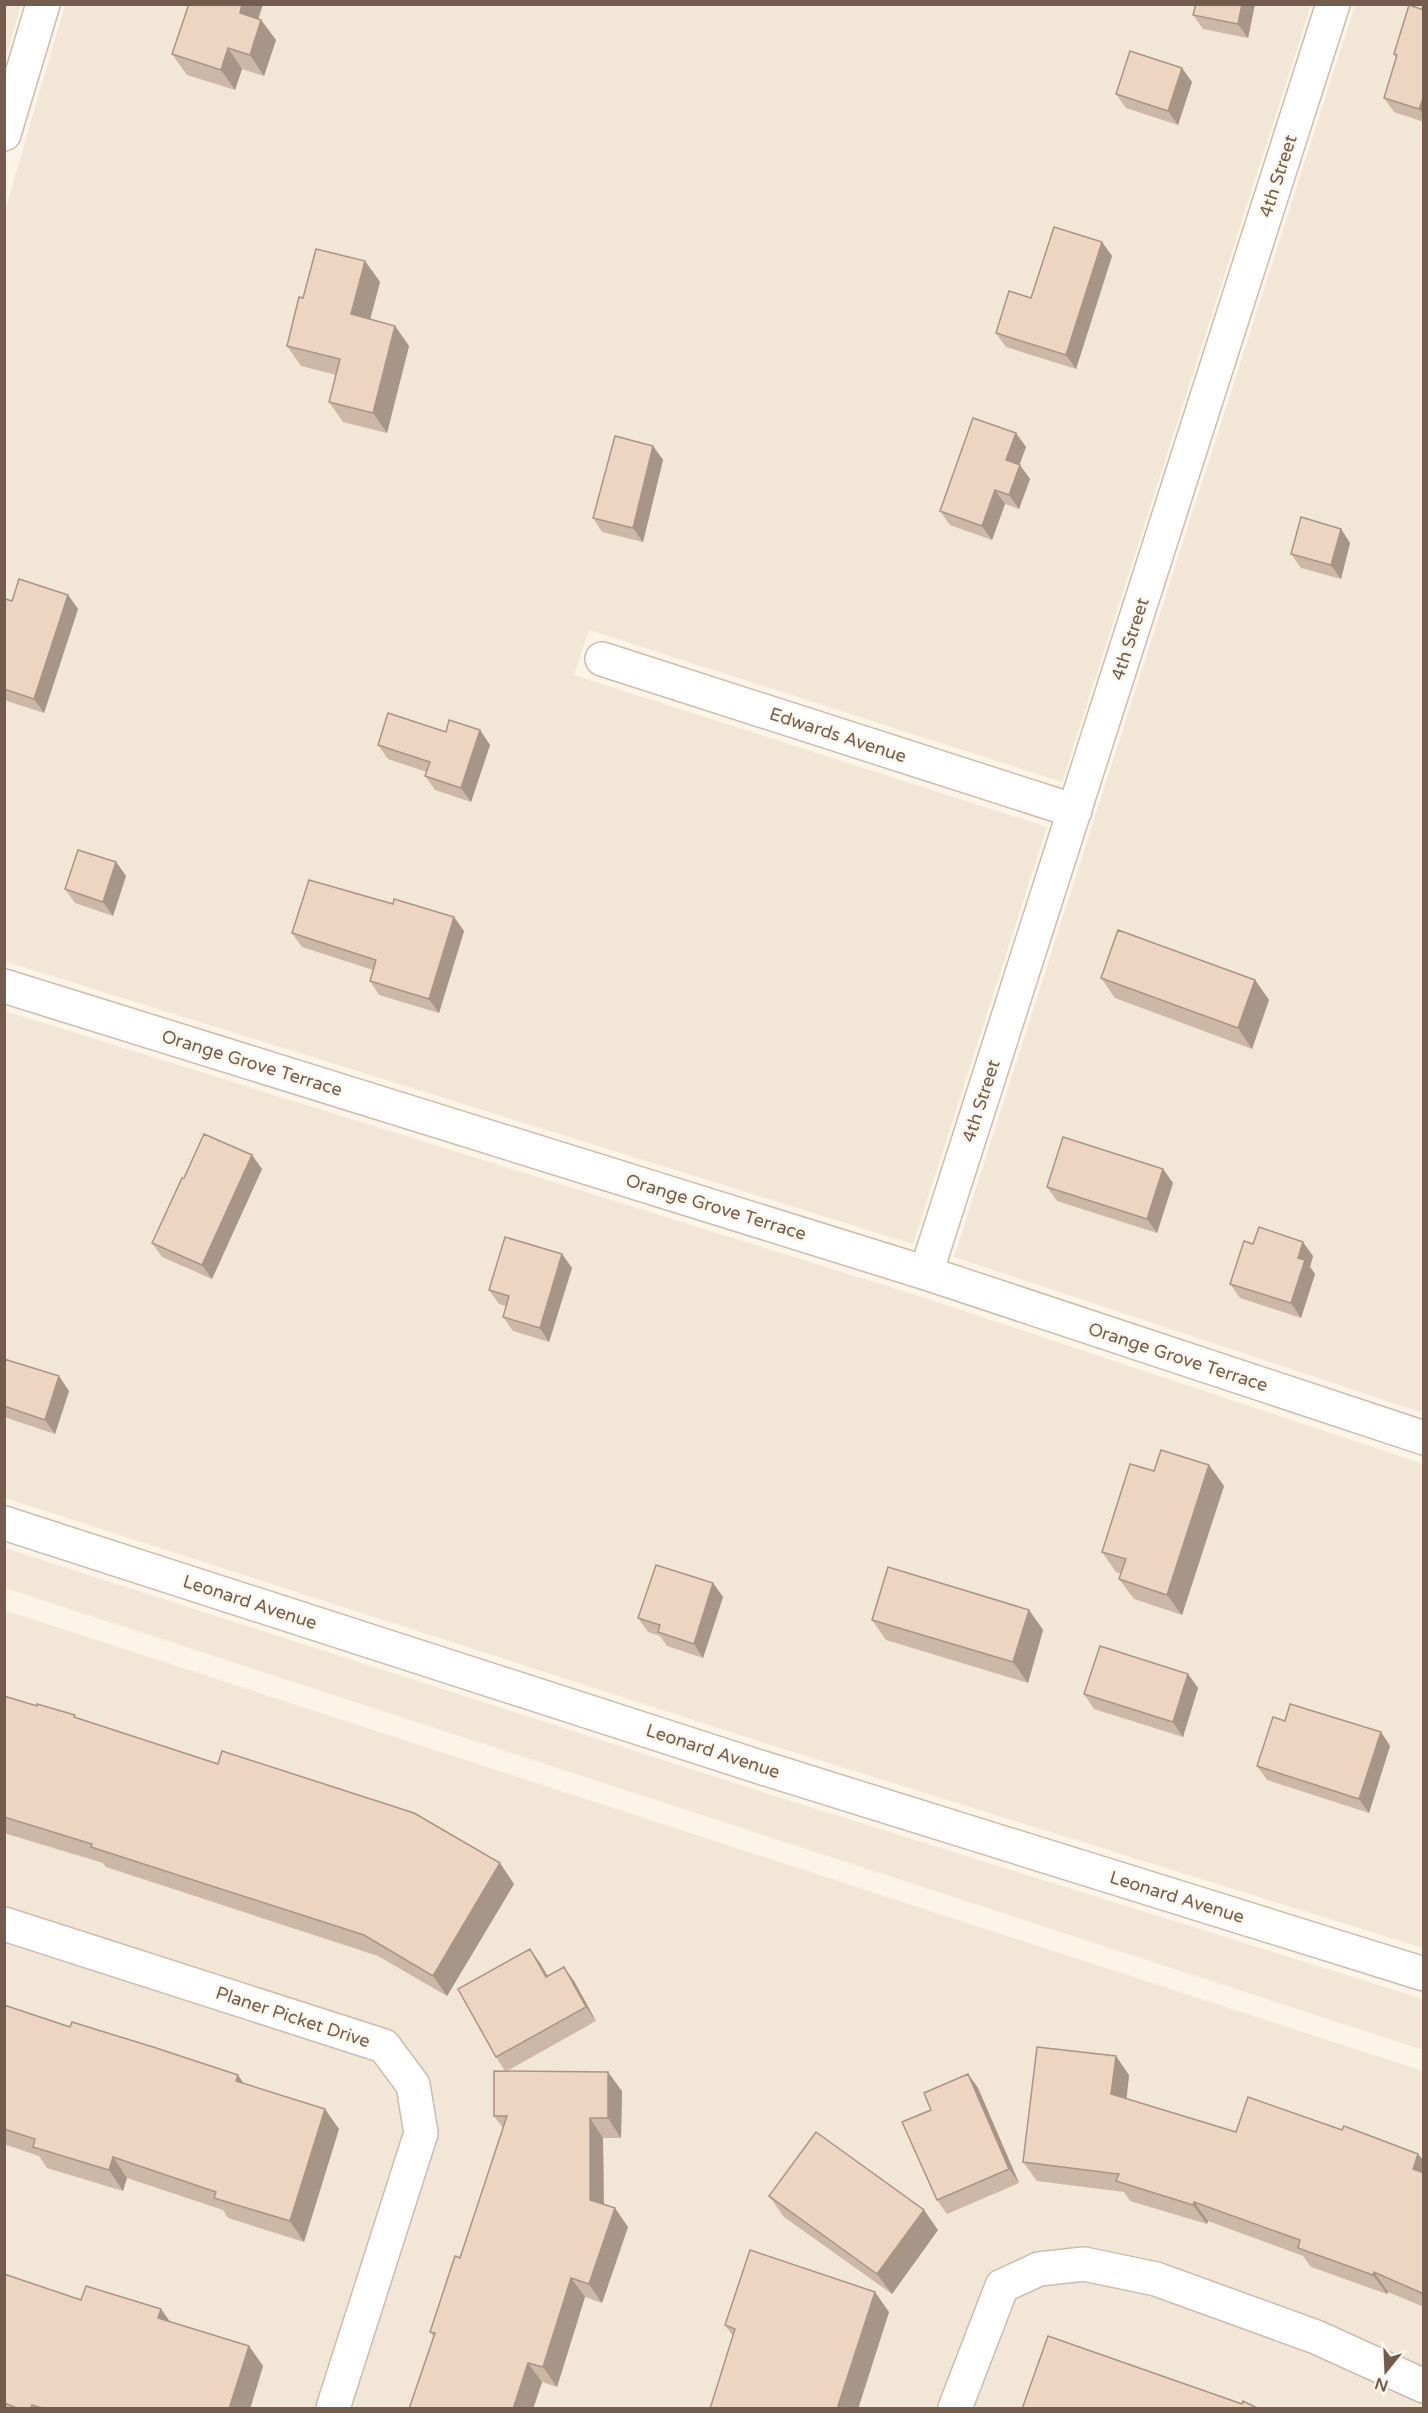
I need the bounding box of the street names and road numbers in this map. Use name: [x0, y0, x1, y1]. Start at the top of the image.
street label: 4th Street: [1254, 132, 1302, 220]
street label: 4th Street: [1106, 595, 1154, 683]
street label: Edwards Avenue: [767, 703, 909, 767]
street label: Orange Grove Terrace: [159, 1025, 345, 1101]
street label: 4th Street: [957, 1057, 1005, 1145]
street label: Orange Grove Terrace: [623, 1169, 809, 1245]
street label: Orange Grove Terrace: [1085, 1318, 1271, 1396]
street label: Leonard Avenue: [180, 1570, 320, 1634]
street label: Leonard Avenue: [643, 1719, 783, 1783]
street label: Leonard Avenue: [1107, 1866, 1247, 1928]
street label: Planer Picket Drive: [213, 1982, 373, 2052]

